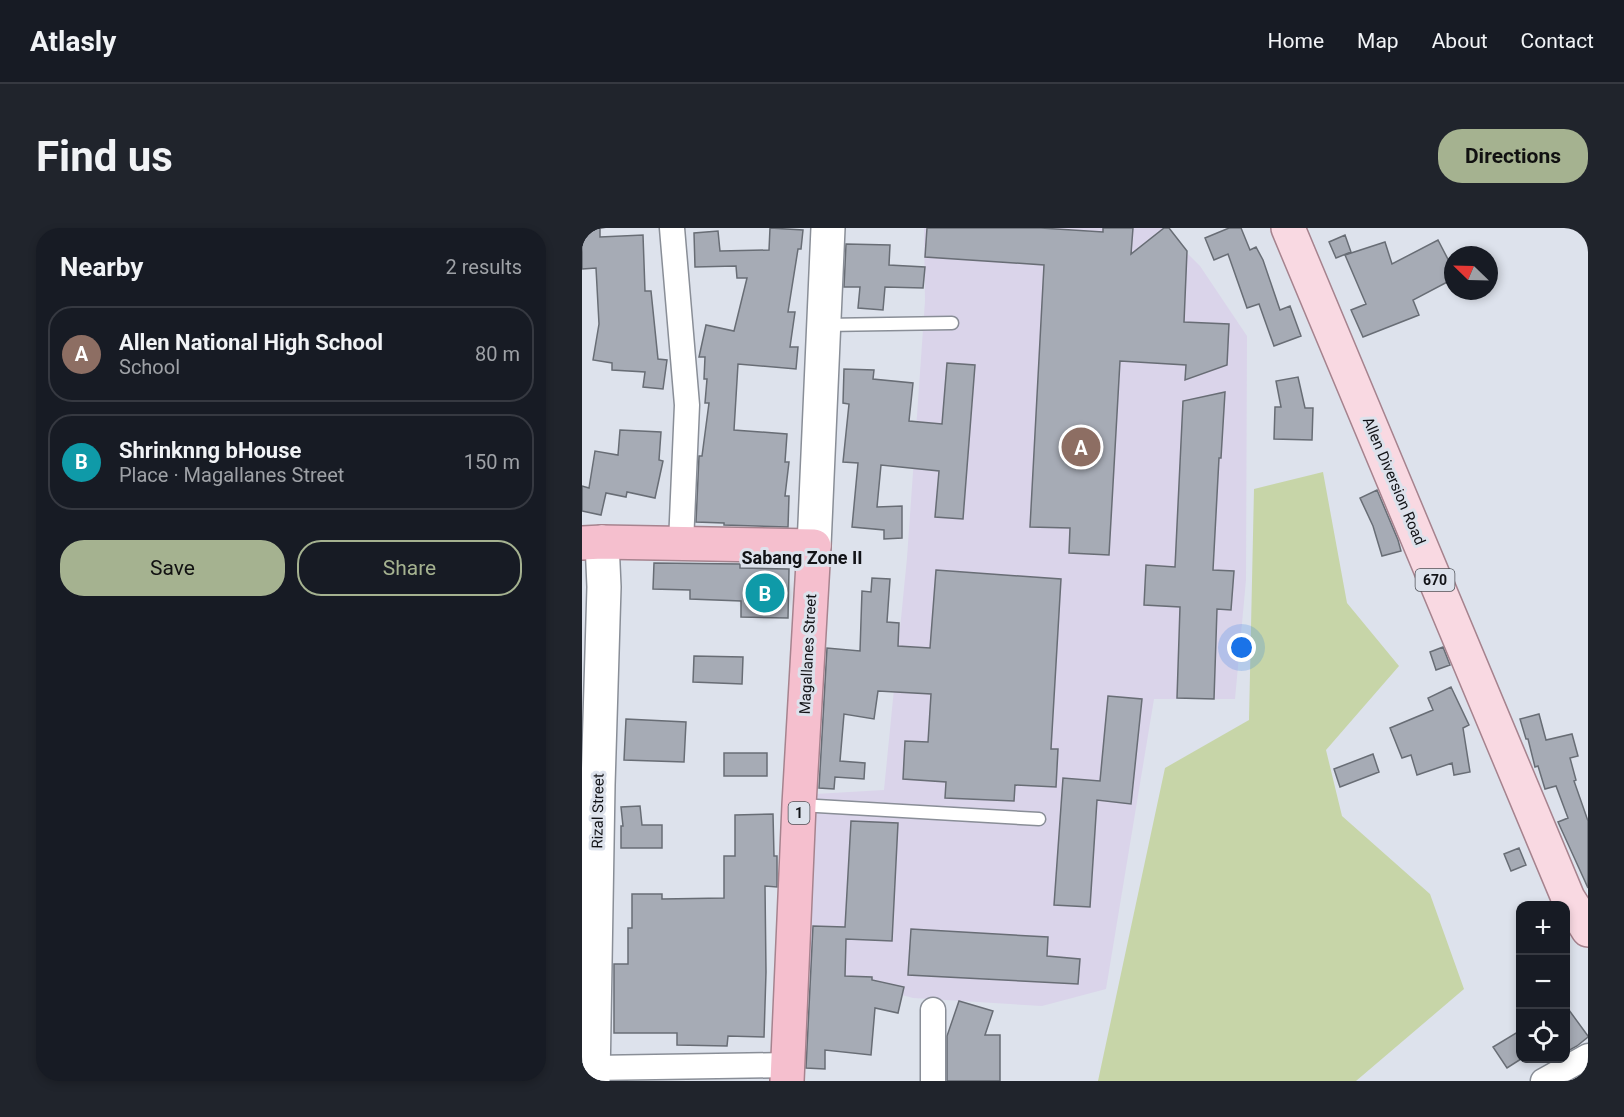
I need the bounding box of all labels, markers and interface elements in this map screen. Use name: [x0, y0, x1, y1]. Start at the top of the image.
text: Atlasly: [30, 25, 116, 58]
text: Home: [1268, 29, 1324, 53]
text: Map: [1357, 29, 1399, 53]
text: About: [1432, 29, 1488, 53]
text: Contact: [1521, 29, 1594, 53]
button: Directions: [1438, 129, 1588, 183]
text: Find us: [36, 132, 173, 181]
north arrow: [1444, 246, 1498, 300]
text: Nearby: [60, 252, 143, 282]
text: 2 results: [446, 255, 522, 279]
text: Allen National High School: [119, 330, 383, 355]
text: A: [75, 342, 88, 366]
text: 80 m: [475, 342, 520, 366]
text: School: [119, 355, 180, 379]
street label: Allen Diversion Road: [1359, 414, 1429, 548]
pin: A: [1062, 424, 1100, 470]
text: Shrinknng bHouse: [119, 438, 301, 463]
text: B: [75, 450, 88, 474]
text: 150 m: [464, 450, 520, 474]
text: Place · Magallanes Street: [119, 463, 344, 487]
button: Save: [60, 540, 285, 596]
button: Share: [297, 540, 522, 596]
district label: Sabang Zone II: [741, 547, 863, 568]
road number: 670: [1416, 569, 1454, 591]
pin: B: [746, 570, 784, 616]
street label: Magallanes Street: [796, 593, 820, 715]
your location: [1227, 633, 1256, 662]
street label: Rizal Street: [588, 773, 608, 849]
road number: 1: [788, 802, 810, 824]
map controls: [1516, 901, 1570, 1063]
button: +: [1516, 901, 1570, 955]
button: −: [1516, 955, 1570, 1009]
button: locate: [1516, 1009, 1570, 1063]

